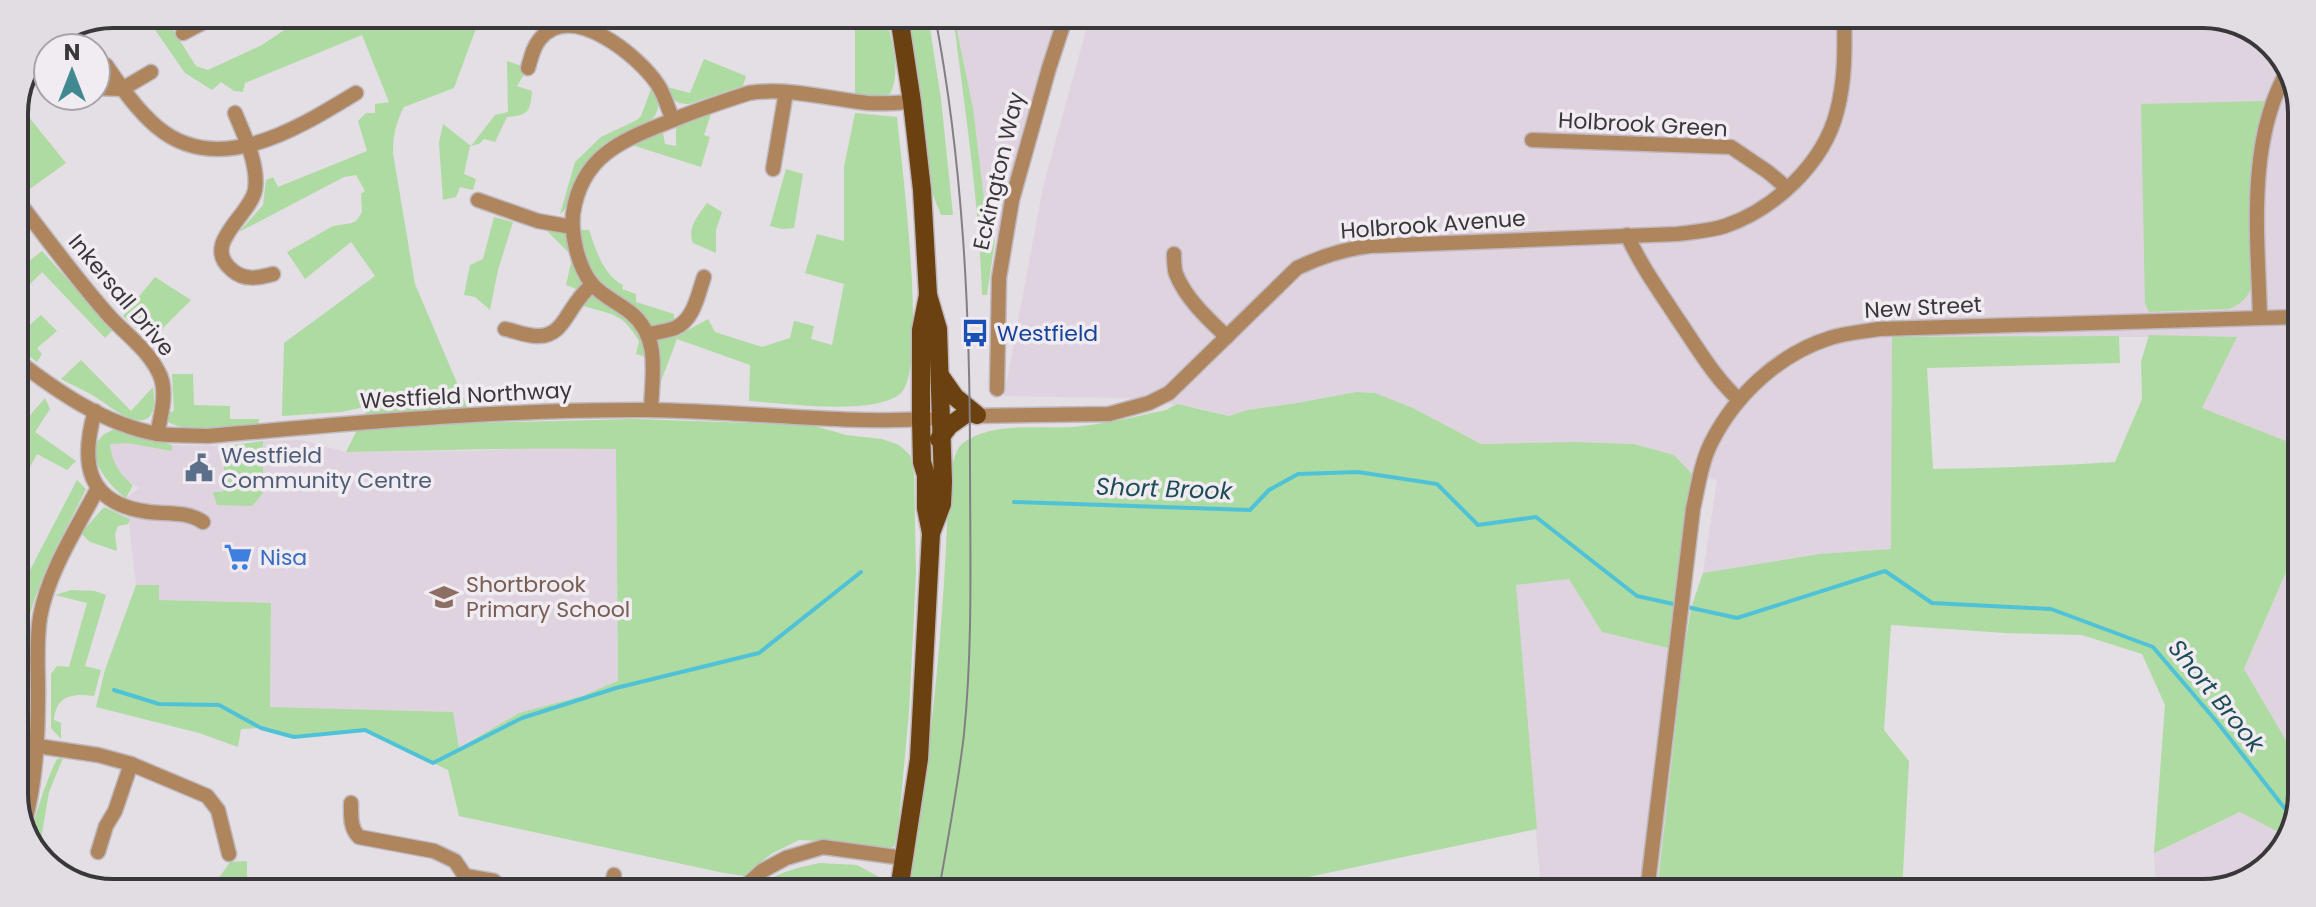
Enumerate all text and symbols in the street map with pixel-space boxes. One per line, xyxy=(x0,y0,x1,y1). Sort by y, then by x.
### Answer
north arrow xyxy=(32,32,112,112)
text: N xyxy=(64,37,80,68)
street label: Eckington Way xyxy=(965,89,1032,253)
street label: Holbrook Green xyxy=(1557,105,1729,144)
street label: Holbrook Avenue xyxy=(1339,203,1527,246)
street label: Inkersall Drive xyxy=(61,228,182,363)
street label: New Street xyxy=(1864,289,1982,326)
bus stop icon: Westfield xyxy=(960,318,990,348)
place label: Westfield xyxy=(997,318,1098,349)
street label: Westfield Northway xyxy=(359,374,573,417)
place label: Westfield Community Centre xyxy=(221,440,432,496)
public building icon: Westfield Community Centre xyxy=(184,453,214,483)
water label: Short Brook xyxy=(1095,470,1234,507)
supermarket icon: Nisa xyxy=(223,542,253,572)
place label: Nisa xyxy=(260,542,307,573)
place label: Shortbrook Primary School xyxy=(466,569,630,625)
school or university icon: Shortbrook Primary School xyxy=(429,582,459,612)
water label: Short Brook xyxy=(2161,632,2273,760)

